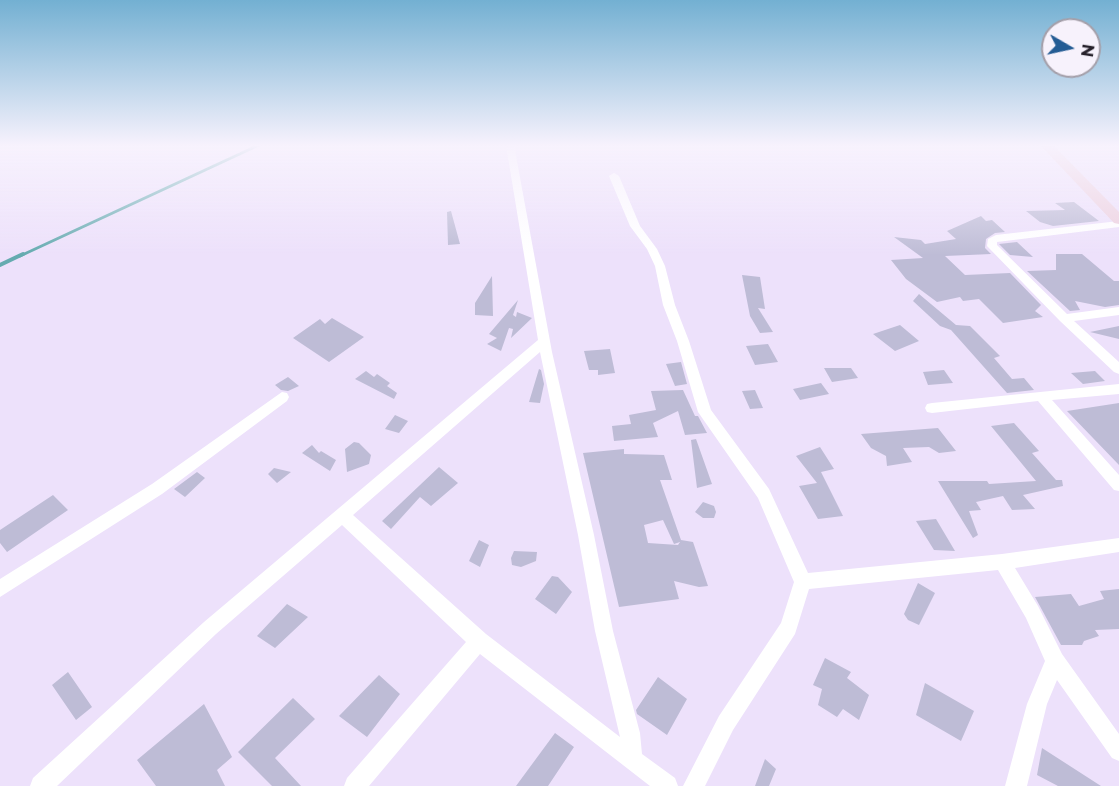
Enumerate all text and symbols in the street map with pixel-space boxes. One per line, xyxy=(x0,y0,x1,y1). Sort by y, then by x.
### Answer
north arrow xyxy=(1041,18,1101,78)
text: N xyxy=(1077,43,1098,58)

